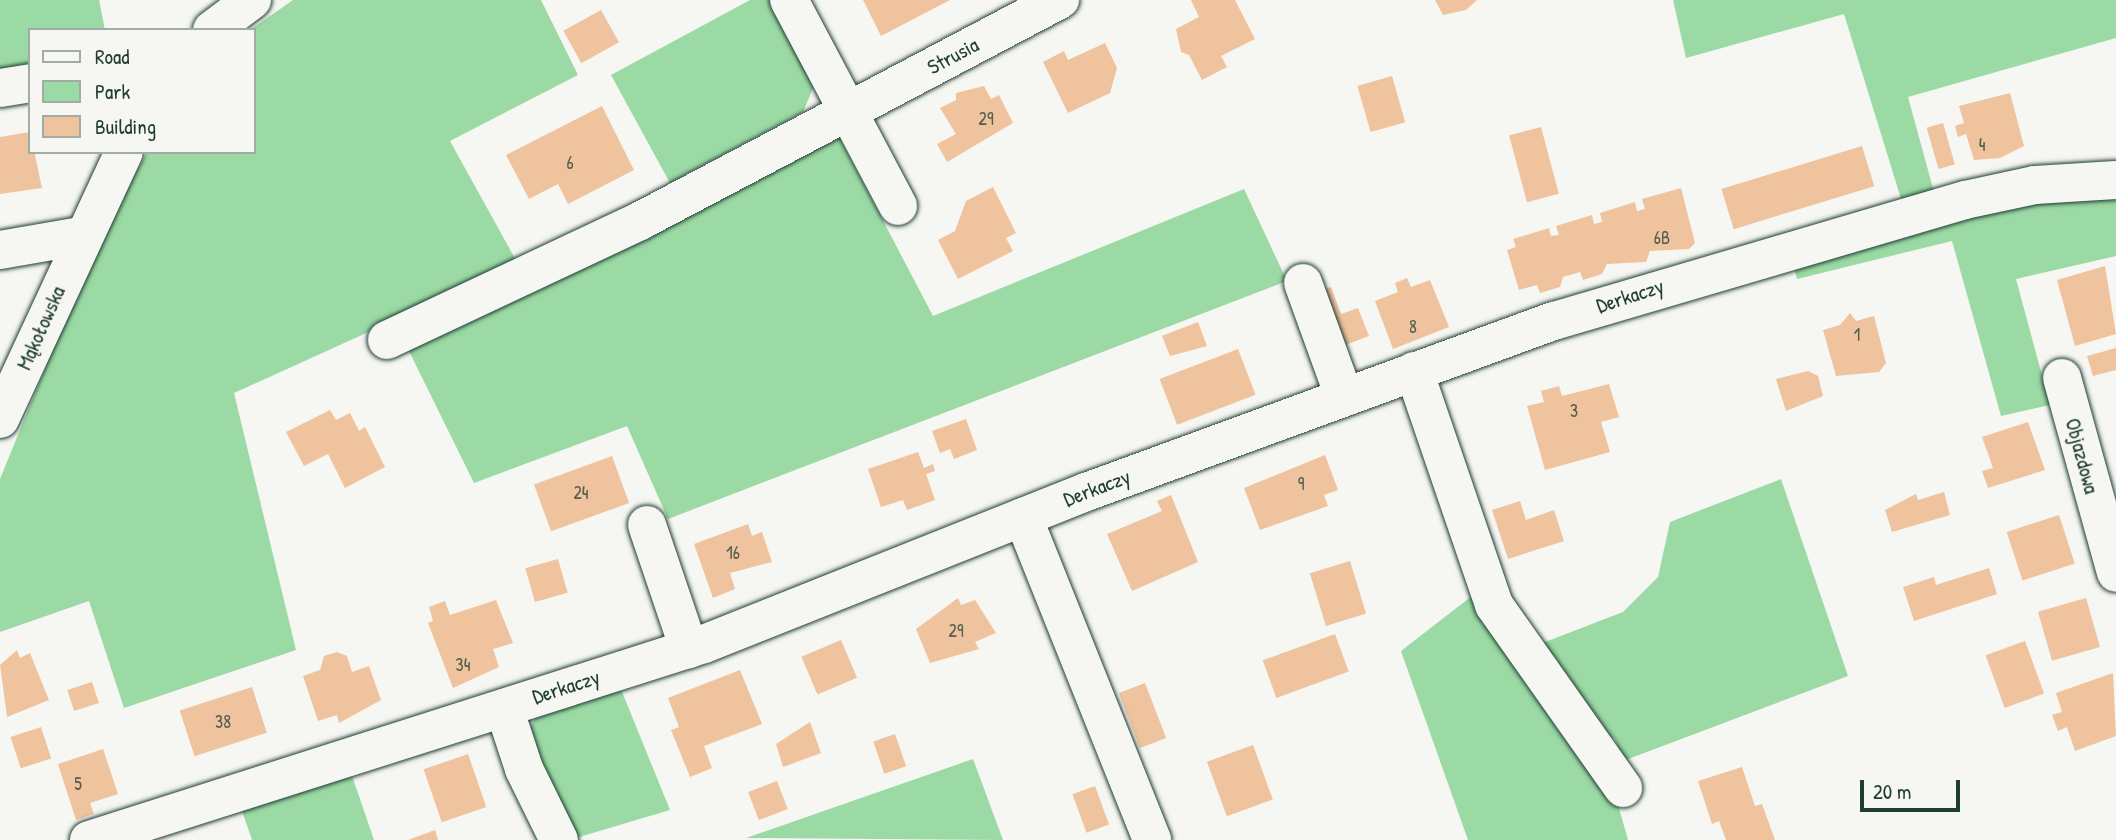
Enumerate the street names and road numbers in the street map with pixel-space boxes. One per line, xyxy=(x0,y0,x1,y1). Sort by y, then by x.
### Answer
street label: Strusia xyxy=(923,32,983,80)
street label: Derkaczy xyxy=(1593,273,1667,319)
street label: Mąkołowska xyxy=(11,282,71,374)
street label: Objazdowa xyxy=(2060,416,2104,496)
street label: Derkaczy xyxy=(1060,464,1134,512)
street label: Derkaczy xyxy=(529,664,603,710)

